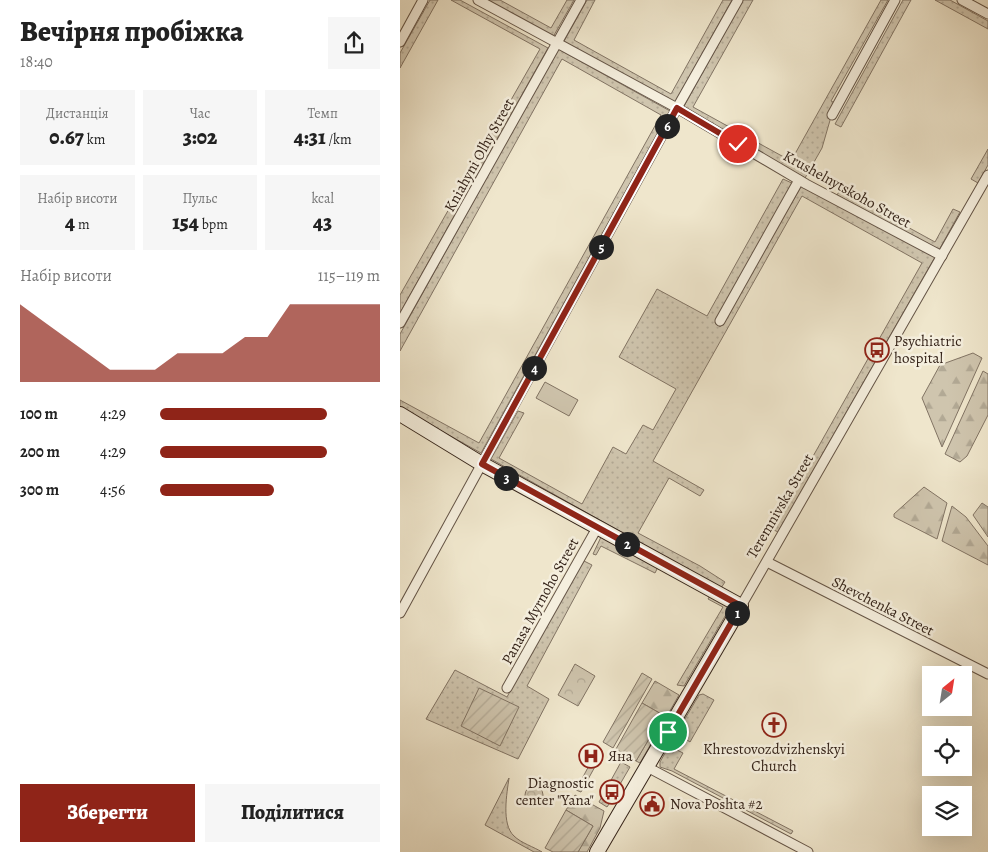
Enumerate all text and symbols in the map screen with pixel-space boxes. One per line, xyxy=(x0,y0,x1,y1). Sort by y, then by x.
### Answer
text: Вечірня пробіжка xyxy=(20,13,244,51)
button: share xyxy=(328,17,380,69)
text: 18:40 xyxy=(20,51,53,73)
street label: Kniahyni Olhy Street xyxy=(439,95,519,215)
text: Дистанція xyxy=(46,104,109,123)
text: Час xyxy=(190,104,210,123)
text: Темп xyxy=(307,104,338,123)
pin: 6 xyxy=(654,114,680,138)
text: 6 xyxy=(664,117,671,136)
text: 0.67 xyxy=(49,123,84,151)
text: 3:02 xyxy=(183,123,217,151)
text: 4:31 xyxy=(294,123,326,151)
pin xyxy=(717,123,759,165)
text: km xyxy=(84,130,105,149)
text: /km xyxy=(326,130,352,149)
icon: check xyxy=(724,130,752,158)
street label: Krushelnytskoho Street xyxy=(779,146,915,232)
text: Набір висоти xyxy=(37,189,118,208)
text: Пульс xyxy=(182,189,217,208)
text: kcal xyxy=(311,189,334,208)
text: 4 xyxy=(65,208,75,236)
text: 154 xyxy=(172,208,199,236)
text: 43 xyxy=(313,208,332,236)
text: m xyxy=(75,215,90,234)
text: bpm xyxy=(199,215,228,234)
pin: 5 xyxy=(588,234,614,260)
text: 5 xyxy=(599,238,604,257)
text: Набір висоти xyxy=(20,265,112,287)
text: 115–119 m xyxy=(318,265,380,287)
place label: Psychiatric hospital xyxy=(894,331,962,368)
bus stop icon: Psychiatric hospital xyxy=(864,337,890,363)
pin: 4 xyxy=(522,356,546,380)
text: 4 xyxy=(531,359,538,378)
text: 100 m xyxy=(20,403,58,425)
text: 4:29 xyxy=(100,403,126,425)
text: 200 m xyxy=(20,441,60,463)
text: 4:29 xyxy=(100,441,126,463)
street label: Teremnivska Street xyxy=(742,450,818,562)
pin: 3 xyxy=(494,466,518,490)
text: 3 xyxy=(503,469,510,488)
text: 300 m xyxy=(20,479,59,501)
text: 4:56 xyxy=(100,479,125,501)
pin: 2 xyxy=(614,532,640,556)
street label: Panasa Myrnoho Street xyxy=(497,534,583,668)
text: 2 xyxy=(624,535,631,554)
street label: Shevchenka Street xyxy=(828,572,938,640)
pin: 1 xyxy=(724,600,750,626)
text: 1 xyxy=(735,604,740,623)
north arrow xyxy=(922,666,972,716)
map controls xyxy=(922,666,972,836)
pin xyxy=(647,711,689,753)
church icon: Khrestovozdvizhenskyi Church xyxy=(761,712,787,738)
icon: arrive xyxy=(654,718,682,746)
button: locate xyxy=(922,726,972,776)
place label: Khrestovozdvizhenskyi Church xyxy=(703,739,845,776)
hospital icon: Яна xyxy=(578,743,604,769)
place label: Яна xyxy=(608,746,633,766)
place label: Diagnostic center "Yana" xyxy=(516,773,594,810)
bus stop icon: Diagnostic center "Yana" xyxy=(599,779,625,805)
button: Зберегти xyxy=(20,784,195,842)
button: Поділитися xyxy=(205,784,380,842)
button: layers xyxy=(922,786,972,836)
public building icon: Nova Poshta #2 xyxy=(639,791,665,817)
place label: Nova Poshta #2 xyxy=(670,794,763,814)

